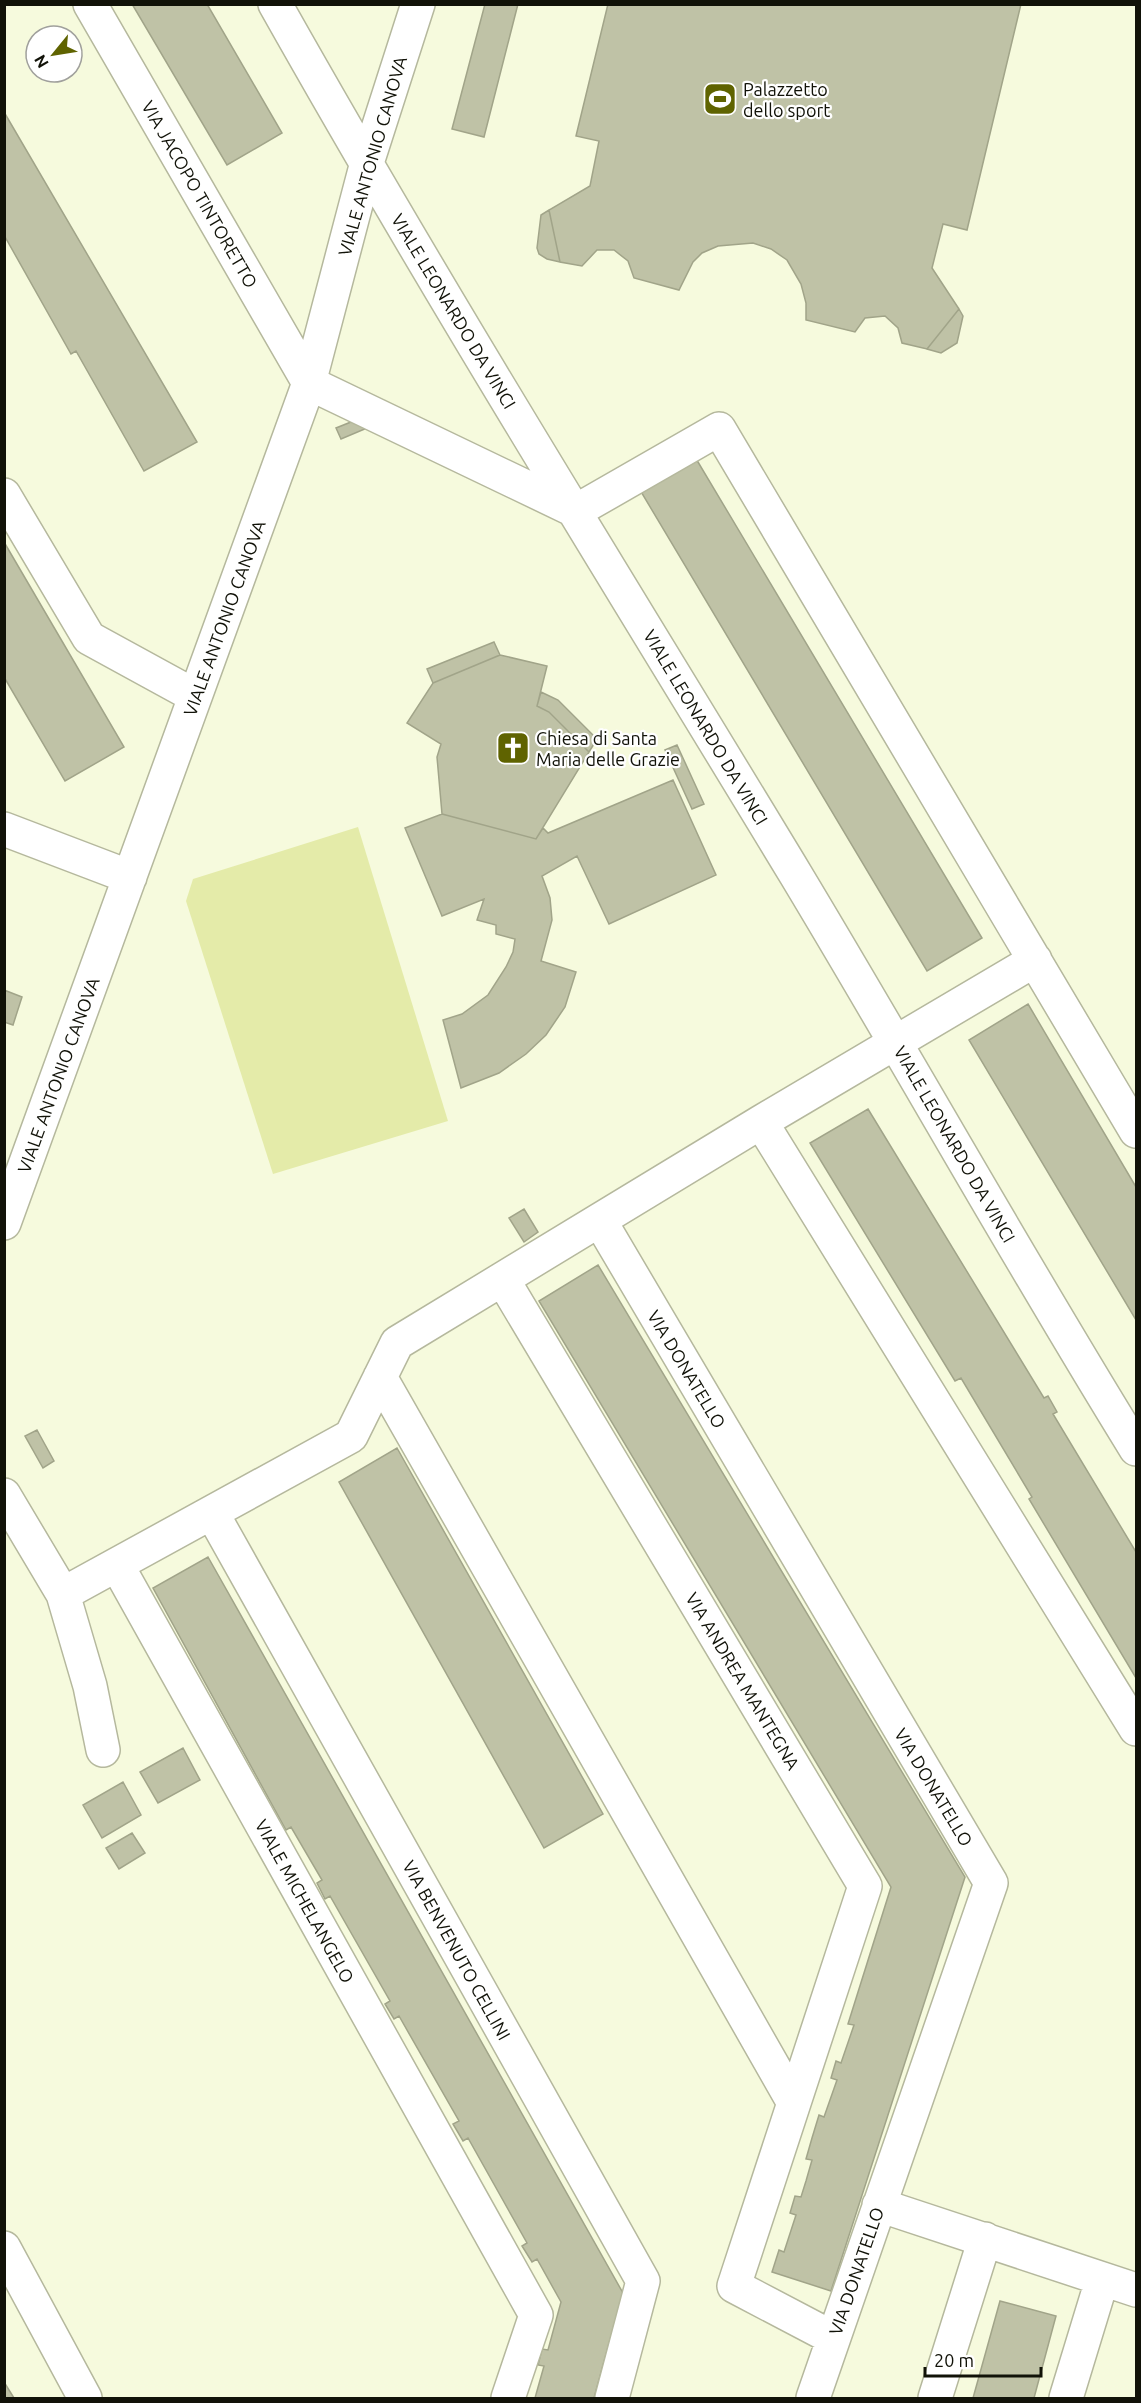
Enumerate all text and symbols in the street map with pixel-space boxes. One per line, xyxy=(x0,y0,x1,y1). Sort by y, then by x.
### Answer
north arrow xyxy=(24,24,84,84)
text: N xyxy=(30,52,52,71)
street label: VIALE ANTONIO CANOVA xyxy=(334,54,410,258)
place label: Palazzetto dello sport xyxy=(743,79,830,120)
sports icon: Palazzetto dello sport xyxy=(702,81,738,117)
street label: VIA JACOPO TINTORETTO xyxy=(138,97,262,291)
street label: VIALE LEONARDO DA VINCI xyxy=(388,210,520,412)
street label: VIALE ANTONIO CANOVA xyxy=(179,517,269,719)
street label: VIALE LEONARDO DA VINCI xyxy=(640,626,772,828)
place label: Chiesa di Santa Maria delle Grazie xyxy=(536,728,680,769)
church icon: Chiesa di Santa Maria delle Grazie xyxy=(495,730,531,766)
street label: VIALE ANTONIO CANOVA xyxy=(13,974,103,1176)
street label: VIALE LEONARDO DA VINCI xyxy=(890,1042,1020,1246)
street label: VIA DONATELLO xyxy=(644,1306,730,1432)
street label: VIA ANDREA MANTEGNA xyxy=(682,1589,804,1773)
street label: VIA DONATELLO xyxy=(891,1724,977,1850)
street label: VIALE MICHELANGELO xyxy=(252,1816,358,1986)
street label: VIA BENVENUTO CELLINI xyxy=(399,1857,515,2043)
street label: VIA DONATELLO xyxy=(825,2204,887,2338)
scale bar xyxy=(925,2340,1040,2378)
text: 20 m xyxy=(934,2350,974,2370)

